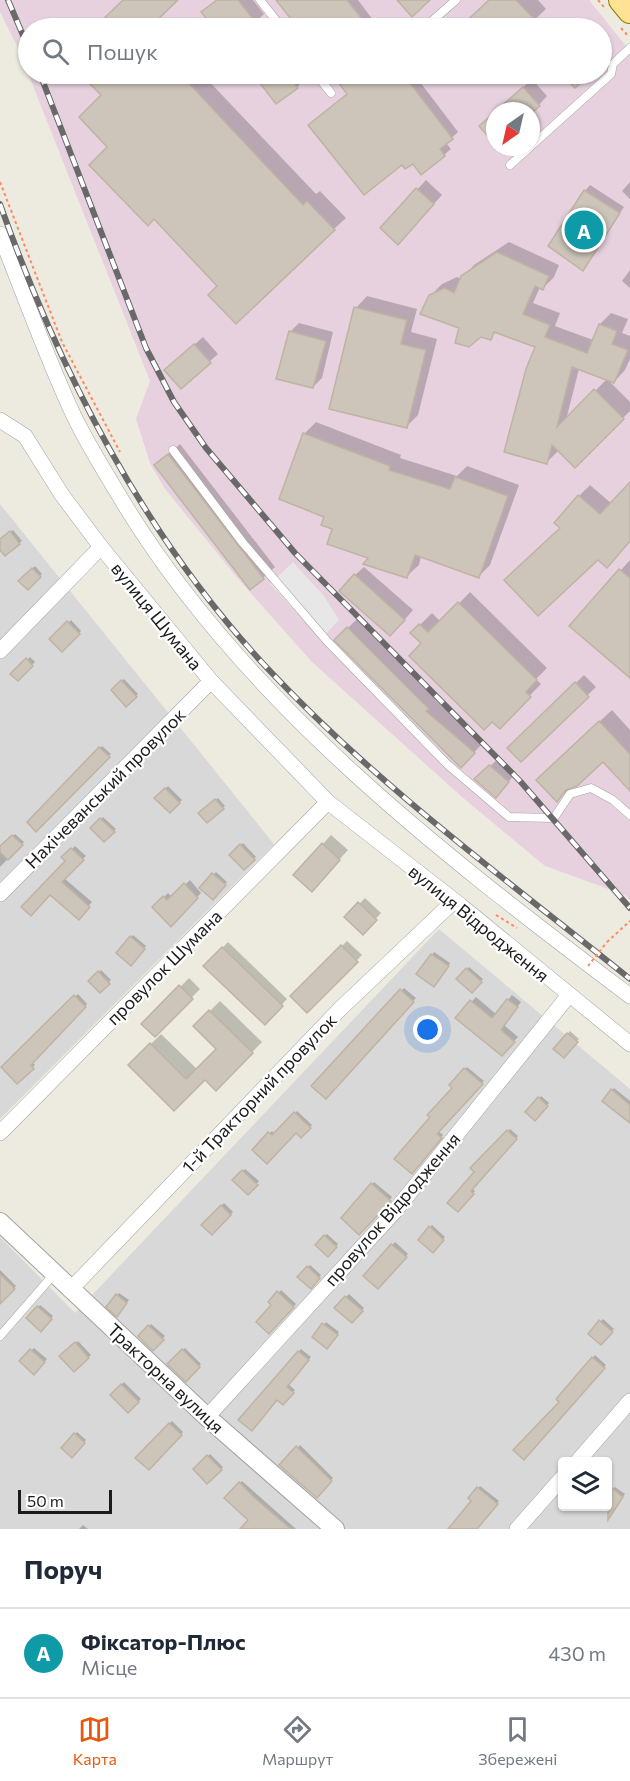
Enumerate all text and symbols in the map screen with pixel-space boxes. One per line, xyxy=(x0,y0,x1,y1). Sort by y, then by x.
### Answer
search box xyxy=(18,18,612,84)
icon: search xyxy=(39,35,72,68)
text: Пошук xyxy=(87,38,158,65)
north arrow xyxy=(486,102,540,156)
pin: A xyxy=(564,208,604,252)
street label: вулиця Шумана xyxy=(107,558,207,674)
street label: Нахічеванський провулок xyxy=(20,703,190,873)
street label: вулиця Відродження xyxy=(404,860,554,986)
street label: провулок Шумана xyxy=(102,905,226,1029)
street label: 1-й Тракторний провулок xyxy=(177,1008,341,1177)
your location xyxy=(413,1015,442,1044)
street label: провулок Відродження xyxy=(319,1128,465,1290)
street label: Тракторна вулиця xyxy=(103,1318,229,1438)
map controls xyxy=(558,1457,612,1511)
button: layers xyxy=(558,1457,612,1511)
scale bar xyxy=(18,1487,112,1514)
text: 50 m xyxy=(27,1491,64,1510)
text: Поруч xyxy=(24,1553,102,1584)
text: Фіксатор-Плюс xyxy=(81,1628,246,1655)
text: A xyxy=(36,1641,51,1665)
text: 430 m xyxy=(548,1641,606,1665)
text: Місце xyxy=(81,1655,137,1679)
tab: Карта xyxy=(73,1713,117,1768)
tab: Маршрут xyxy=(262,1713,333,1768)
tab: Збережені xyxy=(478,1713,557,1768)

